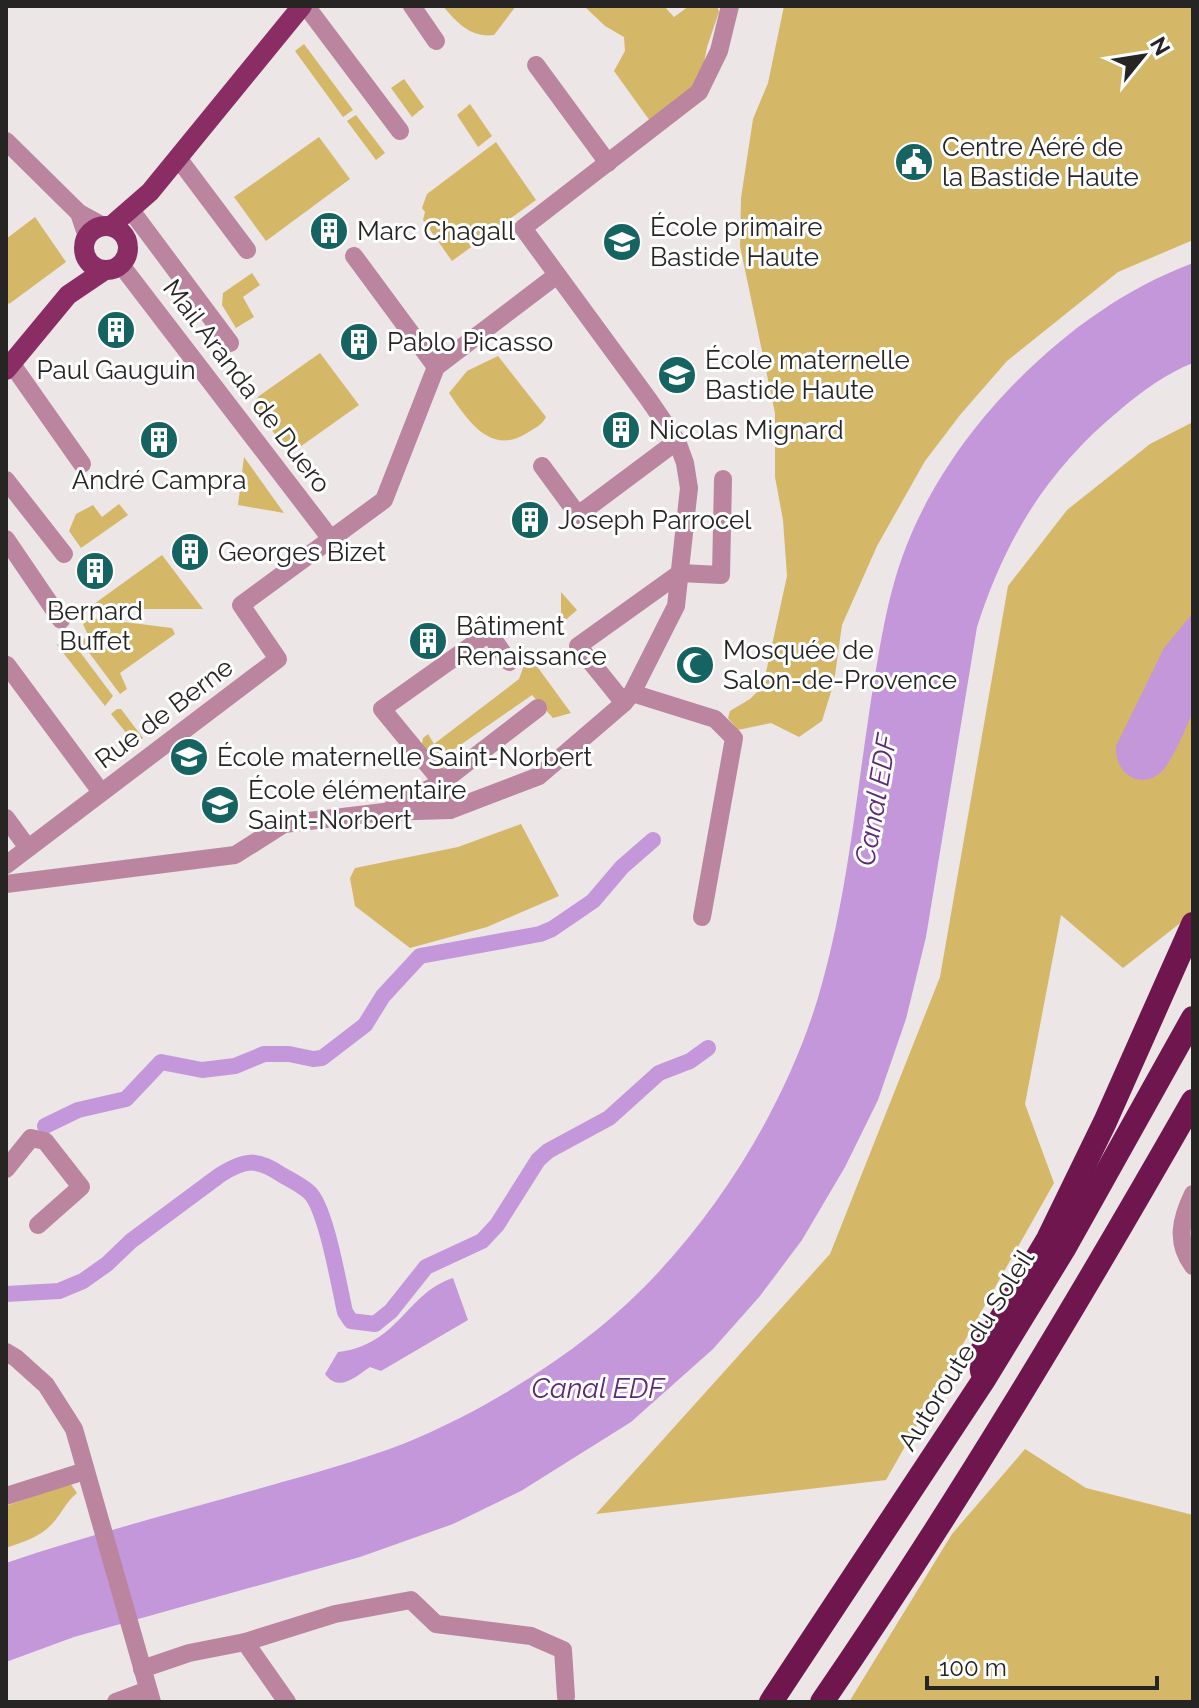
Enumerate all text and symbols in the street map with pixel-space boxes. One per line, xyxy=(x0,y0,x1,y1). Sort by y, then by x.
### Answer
north arrow xyxy=(1103,16,1183,96)
text: N xyxy=(1145,32,1176,60)
place label: Centre Aéré de la Bastide Haute xyxy=(942,132,1139,192)
public building icon: Centre Aéré de la Bastide Haute xyxy=(893,141,935,183)
building icon: Marc Chagall xyxy=(308,210,350,252)
place label: École primaire Bastide Haute xyxy=(650,212,823,272)
place label: Marc Chagall xyxy=(357,216,516,246)
school or university icon: École primaire Bastide Haute xyxy=(601,221,643,263)
street label: Mail Aranda de Duero xyxy=(157,274,337,498)
building icon: Paul Gauguin xyxy=(95,309,137,351)
building icon: Pablo Picasso xyxy=(338,321,380,363)
place label: Pablo Picasso xyxy=(387,327,553,357)
place label: École maternelle Bastide Haute xyxy=(705,345,910,405)
school or university icon: École maternelle Bastide Haute xyxy=(656,354,698,396)
place label: Paul Gauguin xyxy=(36,355,196,385)
building icon: Nicolas Mignard xyxy=(600,409,642,451)
place label: Nicolas Mignard xyxy=(649,415,844,445)
building icon: André Campra xyxy=(138,419,180,461)
place label: André Campra xyxy=(72,465,246,495)
building icon: Joseph Parrocel xyxy=(509,499,551,541)
place label: Joseph Parrocel xyxy=(558,505,752,535)
building icon: Georges Bizet xyxy=(169,531,211,573)
place label: Georges Bizet xyxy=(218,537,386,567)
building icon: Bernard Buffet xyxy=(74,550,116,592)
place label: Bernard Buffet xyxy=(47,596,143,656)
place label: Bâtiment Renaissance xyxy=(456,611,607,671)
building icon: Bâtiment Renaissance xyxy=(407,620,449,662)
place label: Mosquée de Salon-de-Provence xyxy=(723,635,957,695)
mosque icon: Mosquée de Salon-de-Provence xyxy=(674,644,716,686)
street label: Rue de Berne xyxy=(89,652,239,774)
water label: Canal EDF xyxy=(848,730,904,868)
school or university icon: École maternelle Saint-Norbert xyxy=(168,736,210,778)
place label: École maternelle Saint-Norbert xyxy=(217,742,592,772)
place label: École élémentaire Saint-Norbert xyxy=(248,775,466,835)
school or university icon: École élémentaire Saint-Norbert xyxy=(199,784,241,826)
street label: Autoroute du Soleil xyxy=(892,1243,1040,1456)
water label: Canal EDF xyxy=(532,1372,666,1405)
scale bar xyxy=(927,1640,1157,1690)
text: 100 m xyxy=(939,1653,1007,1682)

